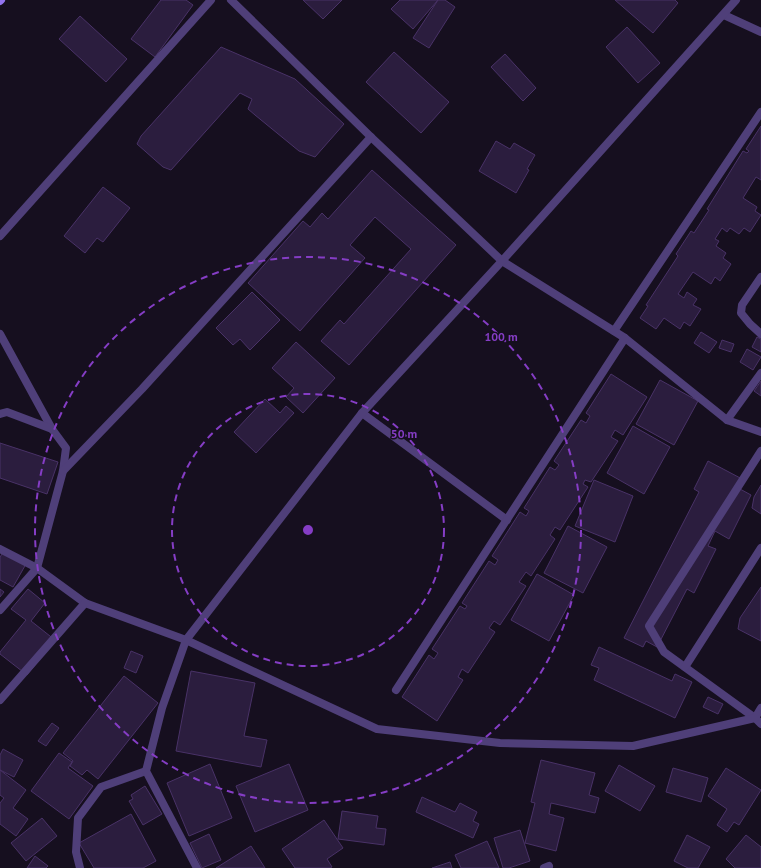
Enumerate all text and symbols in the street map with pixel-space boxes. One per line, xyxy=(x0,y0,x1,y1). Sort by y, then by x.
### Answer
text: 100 m xyxy=(484,329,518,344)
text: 50 m xyxy=(391,426,417,441)
centre of rings xyxy=(301,523,315,537)

